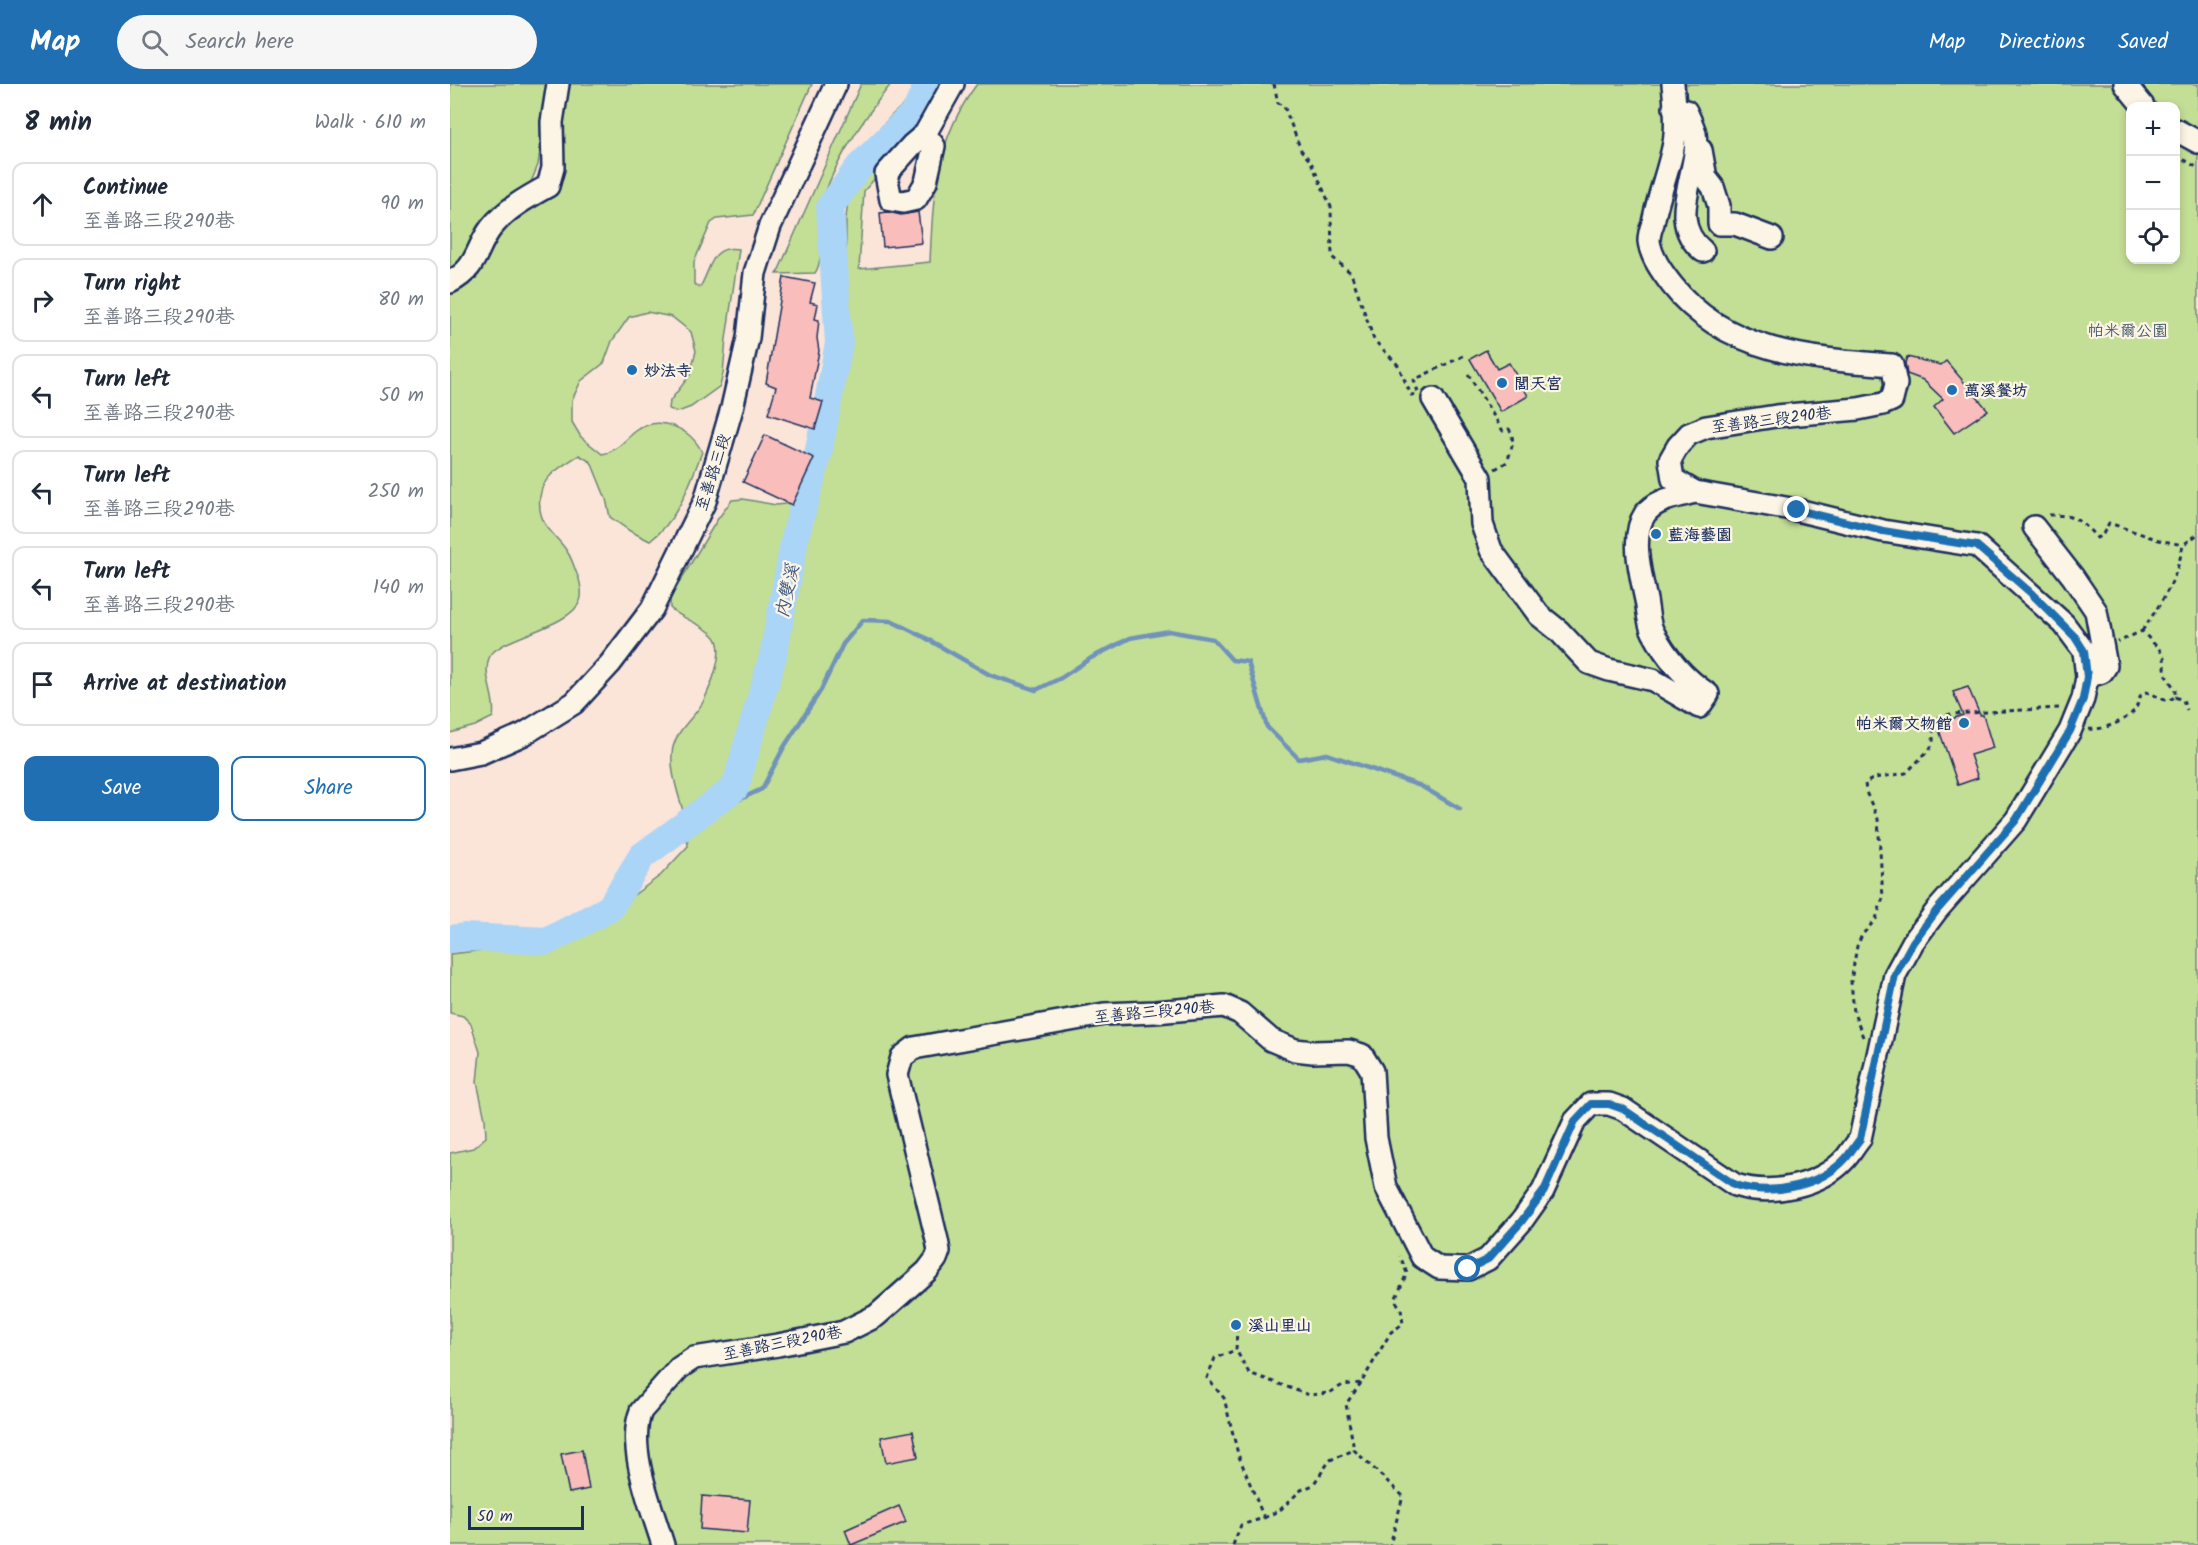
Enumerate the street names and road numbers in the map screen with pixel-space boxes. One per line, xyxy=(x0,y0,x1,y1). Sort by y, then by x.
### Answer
street label: 至善路三段290巷 xyxy=(1710,401,1833,440)
street label: 至善路三段 xyxy=(689,431,738,514)
street label: 至善路三段290巷 xyxy=(1093,995,1216,1030)
street label: 至善路三段290巷 xyxy=(720,1320,844,1367)

